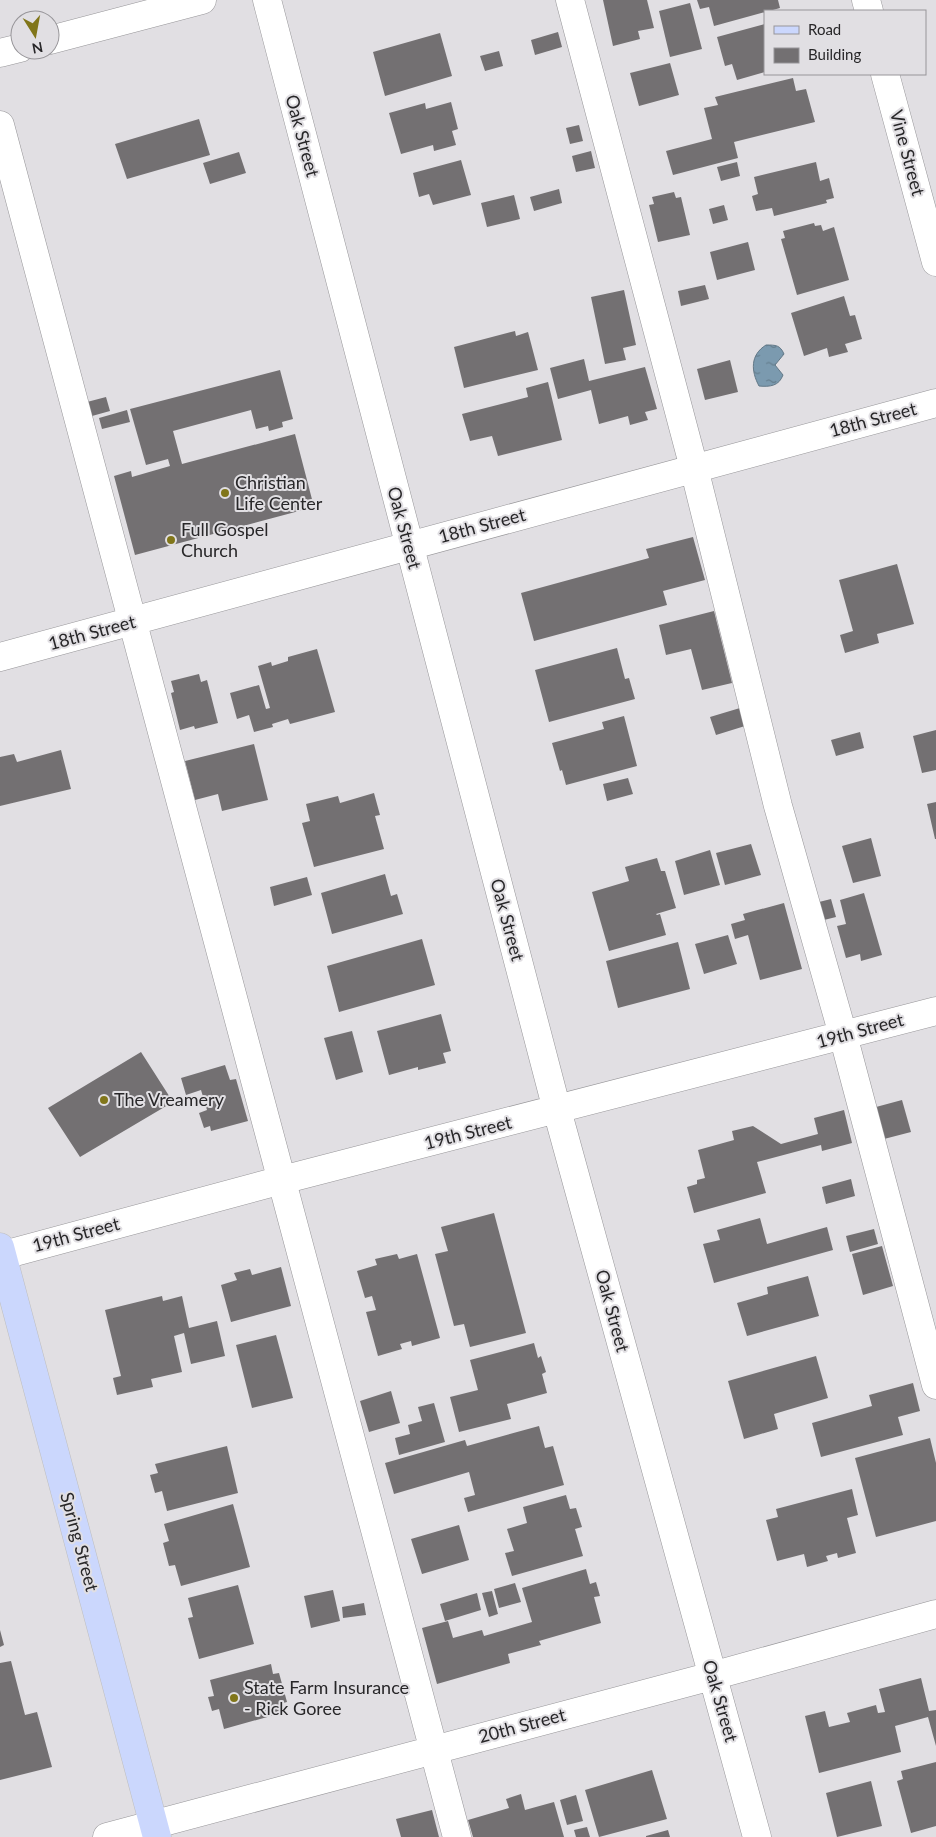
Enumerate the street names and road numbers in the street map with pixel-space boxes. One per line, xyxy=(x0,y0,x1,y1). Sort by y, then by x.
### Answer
street label: Oak Street xyxy=(281,92,325,180)
street label: Vine Street xyxy=(886,107,930,199)
street label: 18th Street xyxy=(827,397,919,441)
street label: Oak Street xyxy=(383,484,427,572)
street label: 18th Street xyxy=(436,503,528,547)
street label: 18th Street xyxy=(46,610,138,654)
street label: Oak Street xyxy=(486,876,530,964)
street label: 19th Street xyxy=(814,1008,906,1052)
street label: 19th Street xyxy=(422,1110,514,1154)
street label: 19th Street xyxy=(30,1212,122,1256)
street label: Oak Street xyxy=(591,1267,635,1355)
street label: Spring Street xyxy=(56,1490,104,1594)
street label: Oak Street xyxy=(699,1657,743,1745)
street label: 20th Street xyxy=(476,1703,568,1747)

